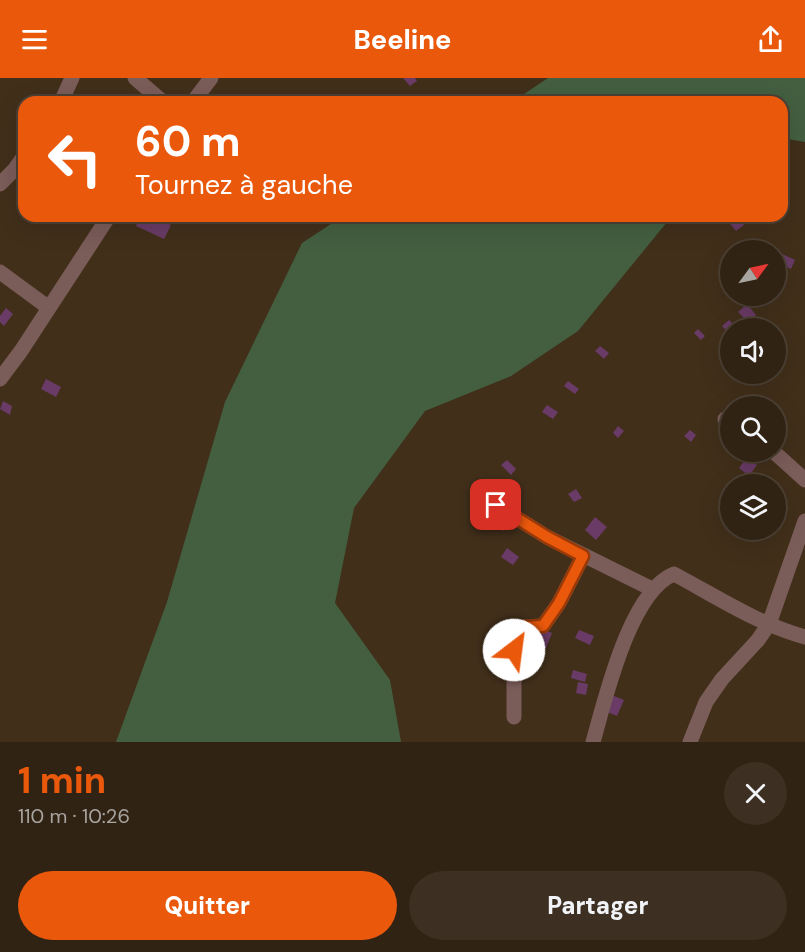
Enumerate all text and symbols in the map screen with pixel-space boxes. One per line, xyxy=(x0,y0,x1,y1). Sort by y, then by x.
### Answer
text: Beeline xyxy=(354,22,451,57)
icon: menu xyxy=(18,23,51,56)
icon: share xyxy=(754,23,787,56)
text: 60 m xyxy=(135,114,241,169)
icon: left xyxy=(36,120,114,198)
text: Tournez à gauche xyxy=(135,167,353,202)
north arrow xyxy=(720,240,786,306)
map controls xyxy=(720,240,786,540)
button: sound xyxy=(720,318,786,384)
button: search xyxy=(720,396,786,462)
button: layers xyxy=(720,474,786,540)
pin xyxy=(470,479,521,530)
icon: arrive xyxy=(479,488,512,521)
position arrow xyxy=(482,618,546,682)
text: 1 min xyxy=(18,757,106,804)
button: close xyxy=(724,762,787,825)
text: 110 m · 10:26 xyxy=(18,803,130,829)
button: Quitter xyxy=(18,871,397,940)
button: Partager xyxy=(409,871,787,940)

